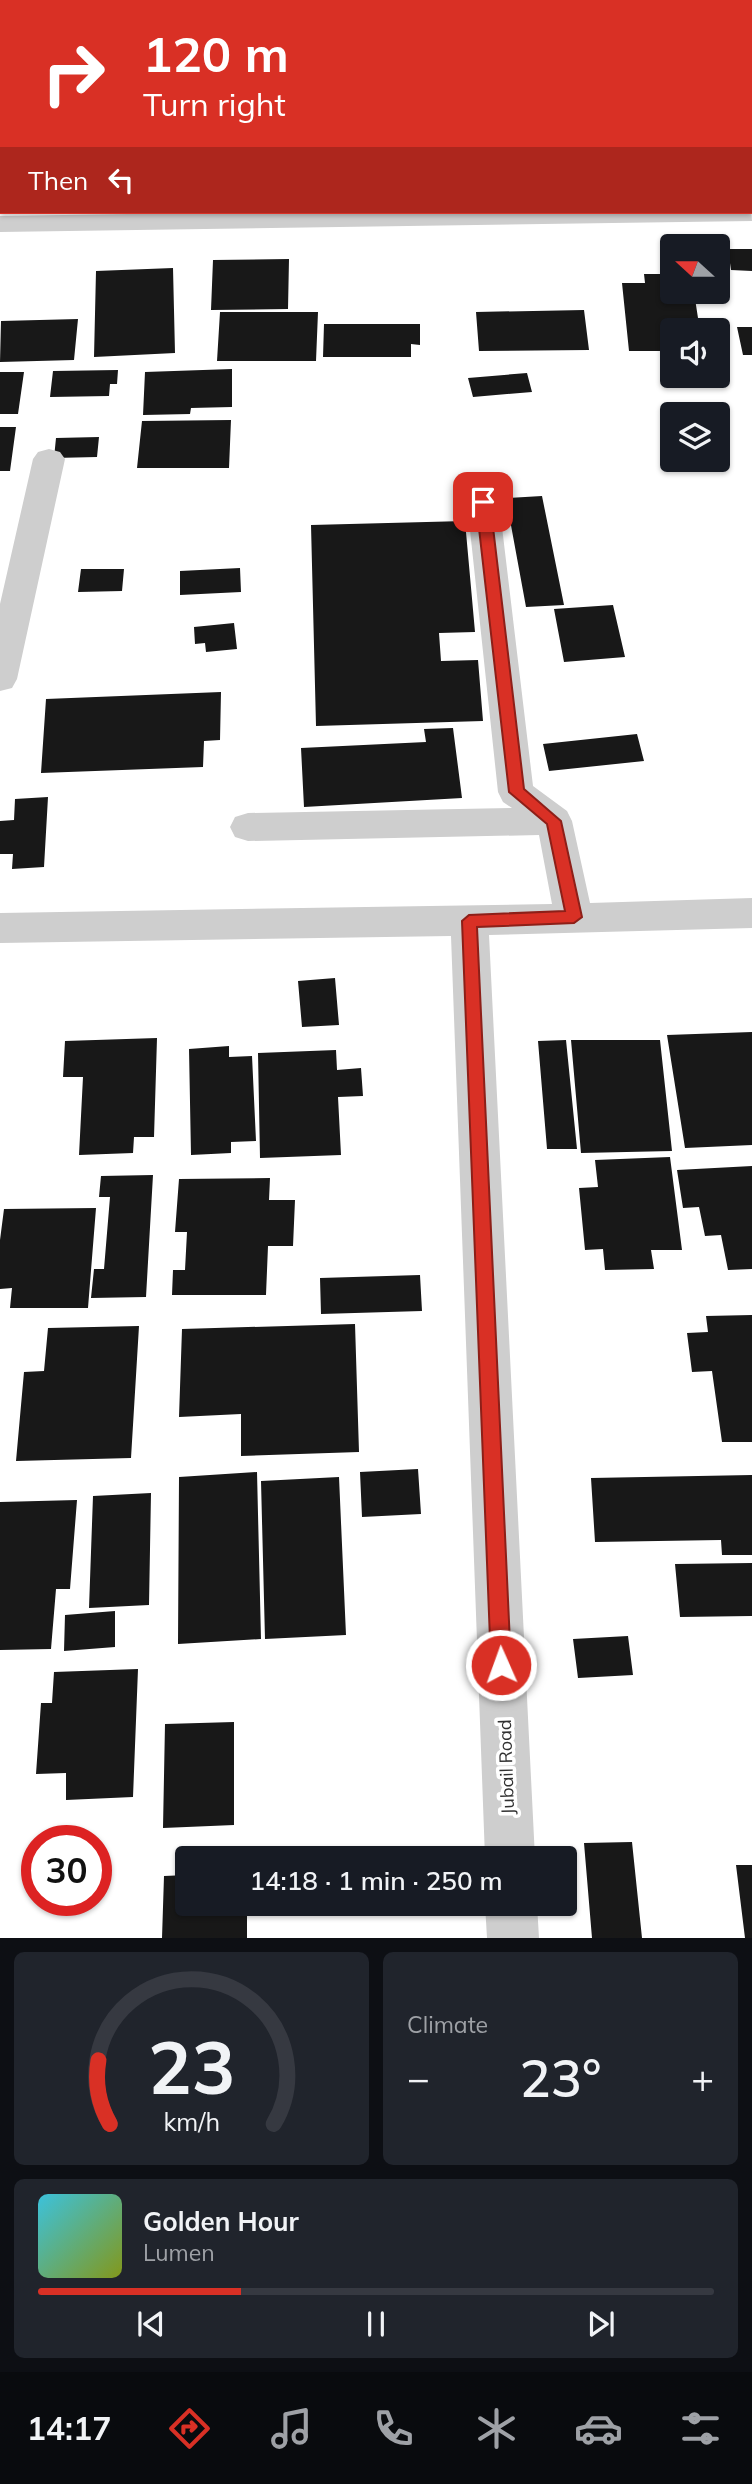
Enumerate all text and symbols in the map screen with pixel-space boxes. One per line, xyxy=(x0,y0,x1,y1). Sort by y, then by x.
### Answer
text: 120 m xyxy=(143,23,289,84)
icon: right xyxy=(28,28,119,119)
text: Turn right xyxy=(143,84,286,124)
icon: left xyxy=(102,161,140,199)
text: Then xyxy=(28,164,88,197)
north arrow xyxy=(660,234,730,304)
map controls xyxy=(660,234,730,472)
button: sound xyxy=(660,318,730,388)
button: layers xyxy=(660,402,730,472)
pin xyxy=(453,472,513,532)
icon: arrive xyxy=(464,483,502,521)
position arrow xyxy=(464,1628,538,1702)
street label: Jubail Road xyxy=(493,1719,519,1815)
speed limit sign: 30 xyxy=(21,1825,112,1916)
text: 14:18 · 1 min · 250 m xyxy=(249,1864,503,1897)
text: Climate xyxy=(407,2010,488,2039)
text: 23 xyxy=(148,2022,235,2113)
text: 23° xyxy=(520,2045,601,2110)
text: − xyxy=(407,2054,430,2102)
text: + xyxy=(691,2054,714,2102)
text: km/h xyxy=(163,2106,220,2137)
text: Golden Hour xyxy=(143,2205,299,2238)
text: Lumen xyxy=(143,2238,215,2267)
icon: previous xyxy=(132,2305,170,2343)
icon: pause xyxy=(357,2305,395,2343)
icon: next xyxy=(582,2305,620,2343)
icon: directions xyxy=(165,2404,214,2453)
icon: music xyxy=(267,2404,316,2453)
icon: phone xyxy=(369,2404,418,2453)
icon: climate xyxy=(472,2404,521,2453)
icon: car xyxy=(574,2404,623,2453)
icon: filters xyxy=(676,2404,725,2453)
text: 14:17 xyxy=(27,2408,111,2448)

